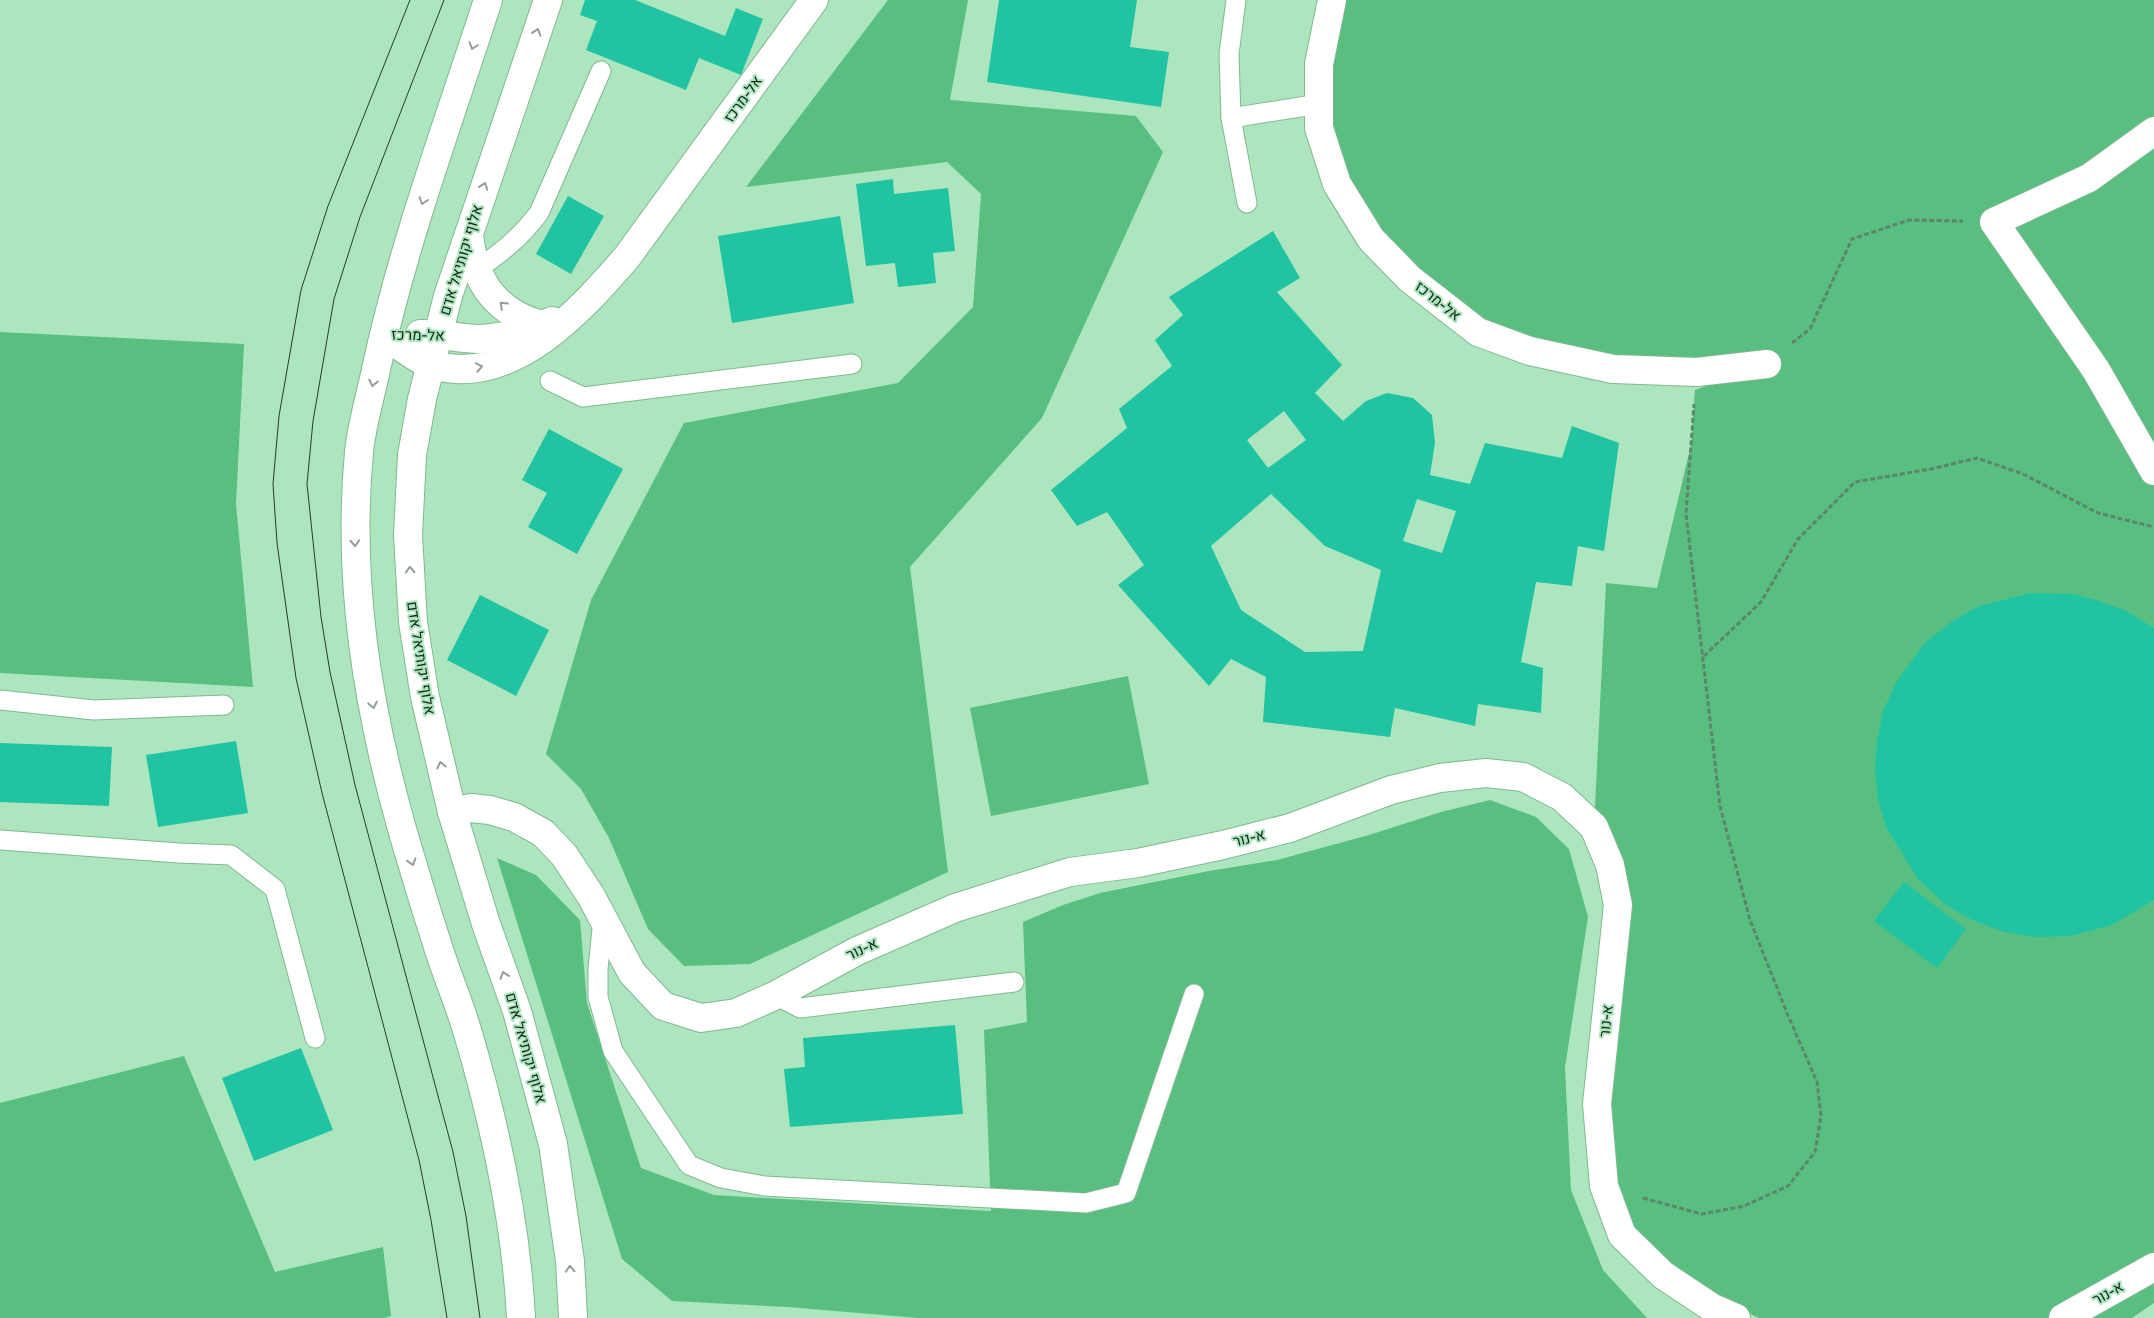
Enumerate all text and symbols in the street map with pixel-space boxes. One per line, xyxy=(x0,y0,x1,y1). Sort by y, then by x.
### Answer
one-way arrow xyxy=(531,29,541,37)
one-way arrow xyxy=(468,42,478,50)
street label: אל-מרכז xyxy=(719,72,765,125)
one-way arrow xyxy=(478,182,488,191)
one-way arrow xyxy=(419,196,429,205)
street label: אלוף יקותיאל אדם xyxy=(435,202,485,317)
street label: אל-מרכז xyxy=(1412,277,1465,324)
one-way arrow xyxy=(500,302,509,311)
street label: אל-מרכז xyxy=(391,325,445,343)
one-way arrow xyxy=(475,362,484,372)
one-way arrow xyxy=(369,378,379,387)
one-way arrow xyxy=(350,540,361,548)
one-way arrow xyxy=(405,566,416,574)
street label: אלוף יקותיאל אדם xyxy=(404,600,440,716)
one-way arrow xyxy=(367,700,377,709)
one-way arrow xyxy=(436,760,447,769)
street label: א-נור xyxy=(1231,824,1267,850)
one-way arrow xyxy=(407,858,417,866)
street label: א-נור xyxy=(843,933,880,963)
one-way arrow xyxy=(500,971,510,980)
street label: אלוף יקותיאל אדם xyxy=(503,990,551,1105)
street label: א-נור xyxy=(1594,1004,1616,1038)
one-way arrow xyxy=(565,1265,576,1273)
street label: א-נור xyxy=(2089,1276,2126,1308)

